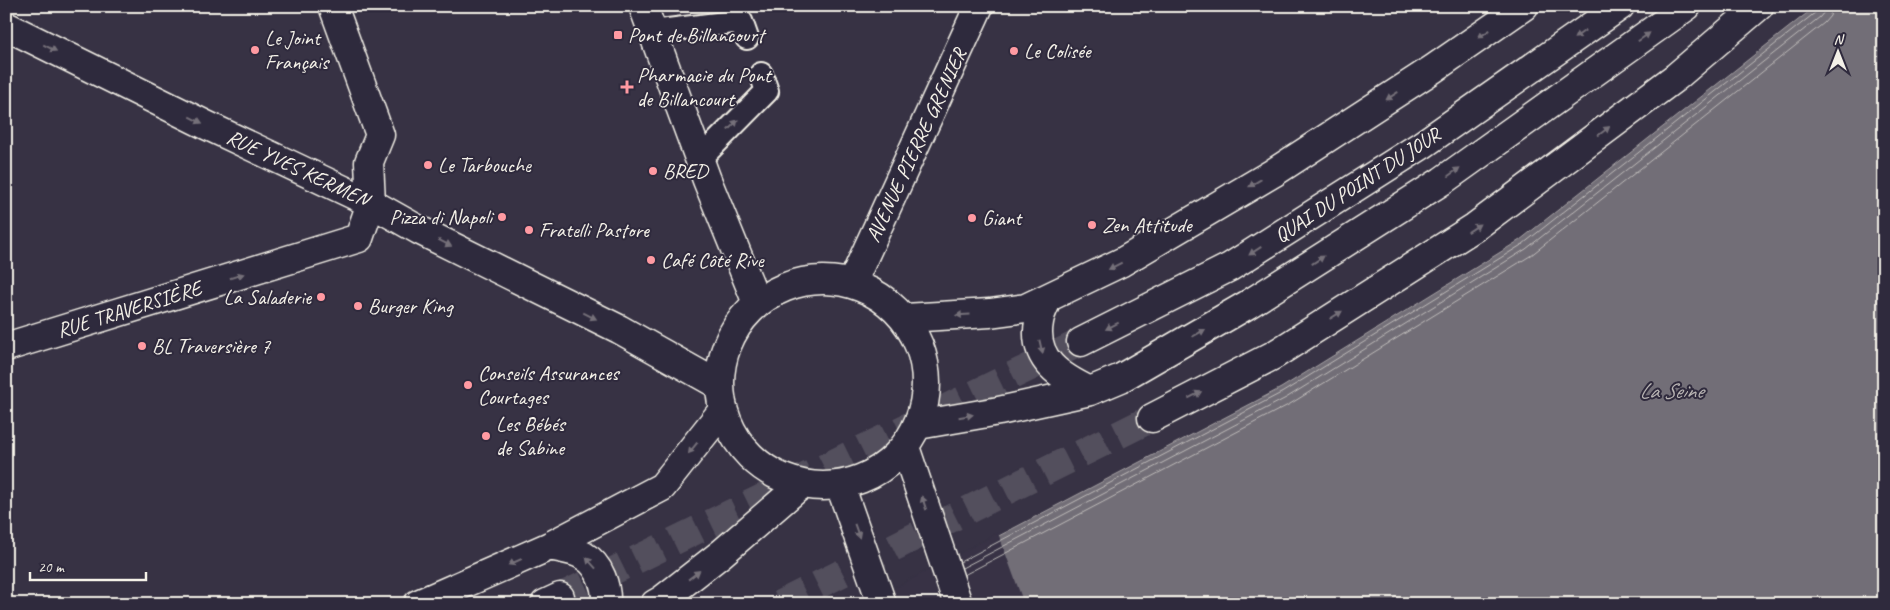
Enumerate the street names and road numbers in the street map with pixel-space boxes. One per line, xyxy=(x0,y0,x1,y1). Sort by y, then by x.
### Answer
street label: AVENUE PIERRE GRENIER xyxy=(860,43,973,246)
street label: QUAI DU POINT DU JOUR xyxy=(1269,120,1447,248)
street label: RUE YVES KERMEN xyxy=(223,124,376,214)
street label: RUE TRAVERSIÈRE xyxy=(54,274,207,343)

